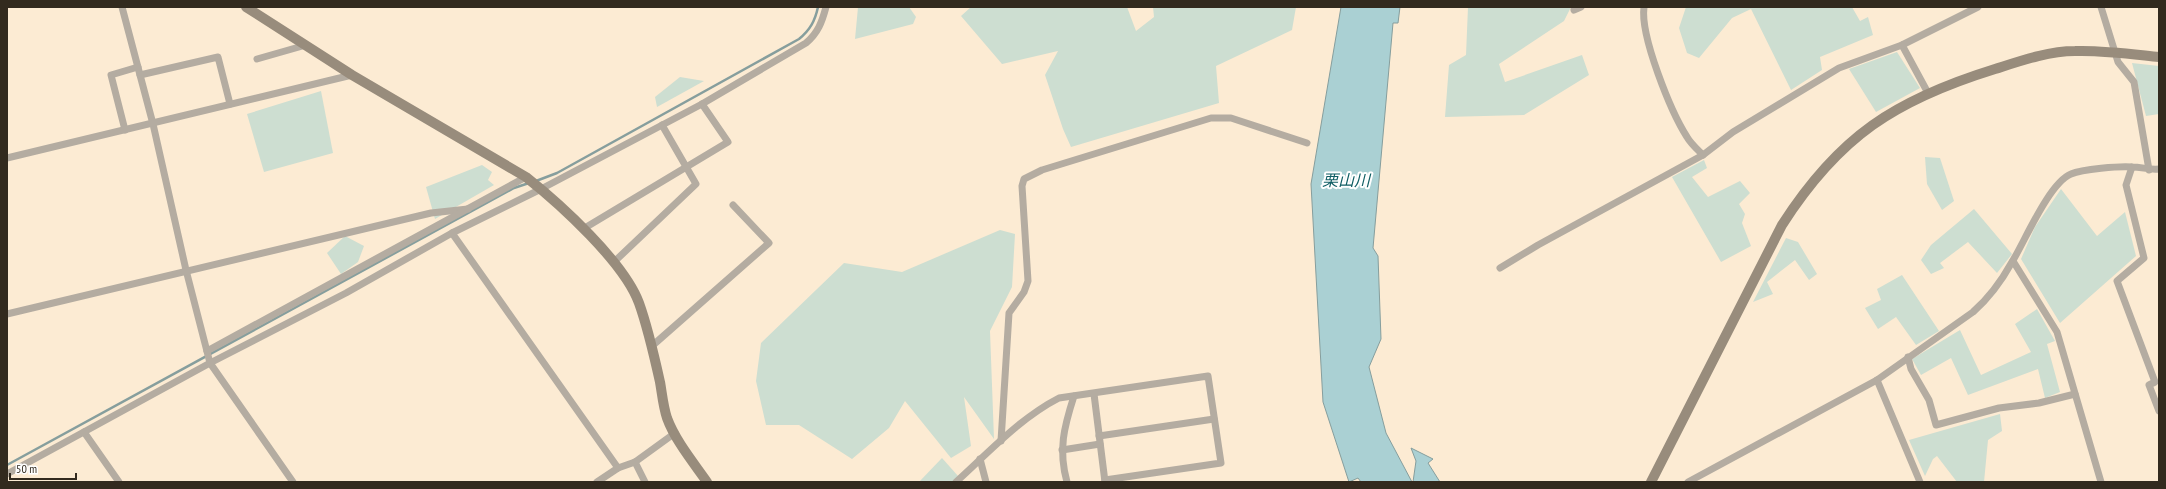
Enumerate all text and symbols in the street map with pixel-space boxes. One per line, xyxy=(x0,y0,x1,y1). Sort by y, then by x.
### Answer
water label: 栗山川 xyxy=(1322,170,1372,190)
scale bar xyxy=(10,455,76,481)
text: 50 m xyxy=(16,461,37,476)

